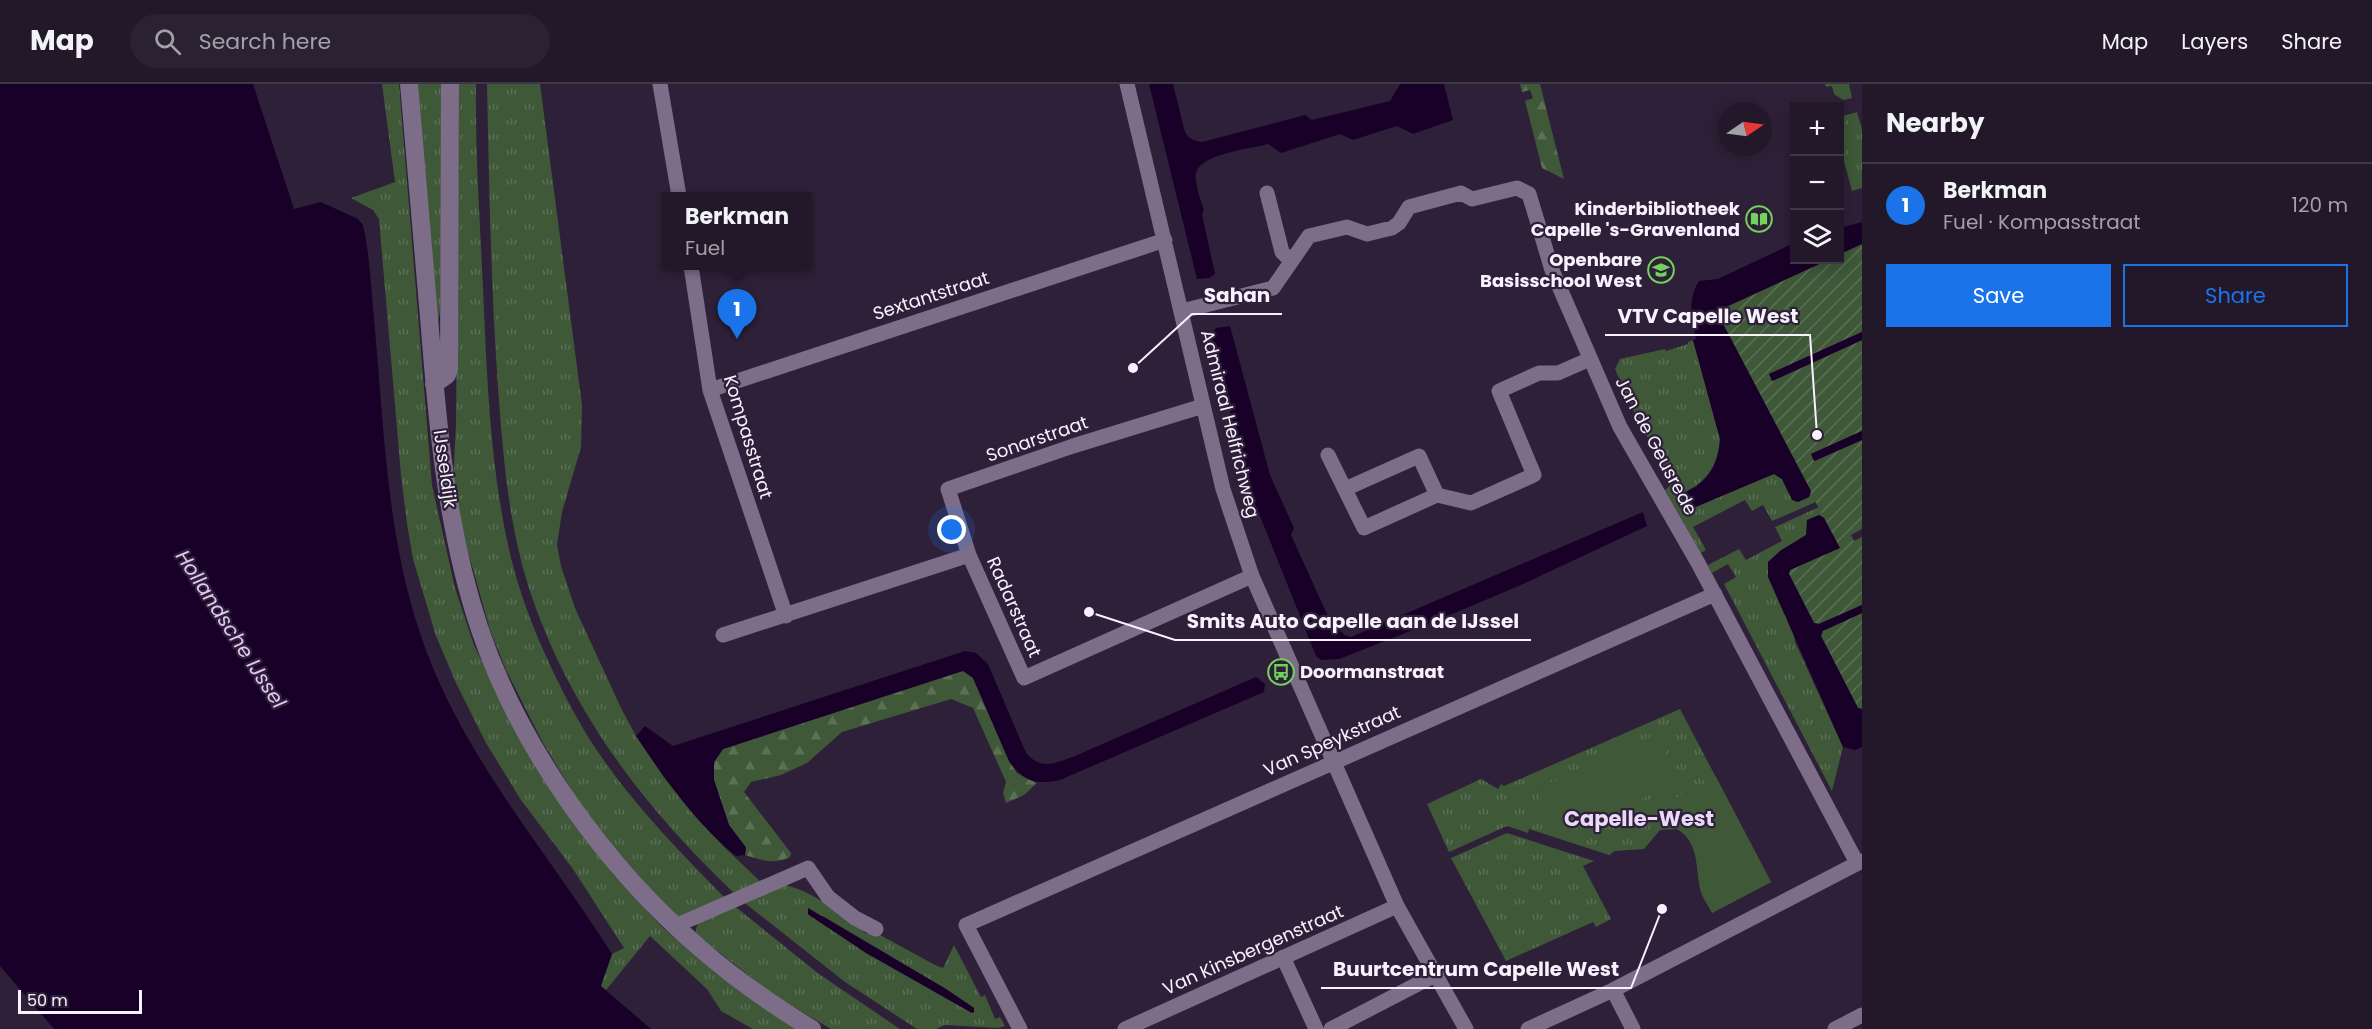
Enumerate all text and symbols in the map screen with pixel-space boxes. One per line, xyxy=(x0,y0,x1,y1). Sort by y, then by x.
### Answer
search box xyxy=(130,14,550,68)
text: Map xyxy=(30,21,94,60)
icon: search xyxy=(151,25,184,58)
text: Search here xyxy=(199,26,331,57)
text: Map xyxy=(2102,27,2148,56)
text: Layers xyxy=(2181,27,2248,56)
text: Share xyxy=(2281,27,2342,56)
north arrow xyxy=(1718,102,1772,156)
map controls xyxy=(1790,102,1844,264)
button: + xyxy=(1790,102,1844,156)
text: Nearby xyxy=(1886,105,1984,141)
button: − xyxy=(1790,156,1844,210)
text: Berkman xyxy=(1943,175,2047,206)
text: 1 xyxy=(1902,191,1909,219)
text: 120 m xyxy=(2292,191,2348,219)
popup xyxy=(662,192,812,270)
place label: Kinderbibliotheek Capelle 's-Gravenland xyxy=(1531,196,1741,242)
text: Berkman xyxy=(685,201,789,232)
library icon: Kinderbibliotheek Capelle 's-Gravenland xyxy=(1744,204,1774,234)
text: Fuel · Kompasstraat xyxy=(1943,208,2140,236)
button: layers xyxy=(1790,210,1844,264)
text: Fuel xyxy=(685,234,725,262)
place label: Openbare Basisschool West xyxy=(1480,247,1642,293)
school or university icon: Openbare Basisschool West xyxy=(1646,255,1676,285)
button: Save xyxy=(1886,264,2111,327)
button: Share xyxy=(2123,264,2348,327)
street label: Sextantstraat xyxy=(870,265,992,326)
callout: Sahan xyxy=(1192,276,1282,314)
text: Sahan xyxy=(1204,281,1270,309)
pin: 1 xyxy=(718,290,756,339)
callout: VTV Capelle West xyxy=(1605,297,1810,335)
text: VTV Capelle West xyxy=(1618,302,1798,330)
street label: Admiraal Helfrichweg xyxy=(1195,327,1266,521)
street label: Kompasstraat xyxy=(718,372,779,502)
street label: Jan de Geusrede xyxy=(1609,372,1703,519)
street label: Sonarstraat xyxy=(983,409,1091,468)
street label: IJsseldijk xyxy=(428,428,463,510)
your location xyxy=(937,515,966,544)
water label: Hollandsche IJssel xyxy=(169,544,293,714)
street label: Radarstraat xyxy=(981,553,1048,661)
callout: Smits Auto Capelle aan de IJssel xyxy=(1175,602,1531,640)
text: Smits Auto Capelle aan de IJssel xyxy=(1187,607,1519,635)
bus stop icon: Doormanstraat xyxy=(1266,657,1296,687)
place label: Doormanstraat xyxy=(1300,659,1444,684)
street label: Van Speykstraat xyxy=(1259,699,1404,782)
district label: Capelle-West xyxy=(1564,804,1714,833)
street label: Van Kinsbergenstraat xyxy=(1159,898,1347,1001)
callout: Buurtcentrum Capelle West xyxy=(1321,950,1631,988)
text: Buurtcentrum Capelle West xyxy=(1333,955,1619,983)
scale bar xyxy=(18,987,142,1014)
text: 50 m xyxy=(27,989,68,1012)

